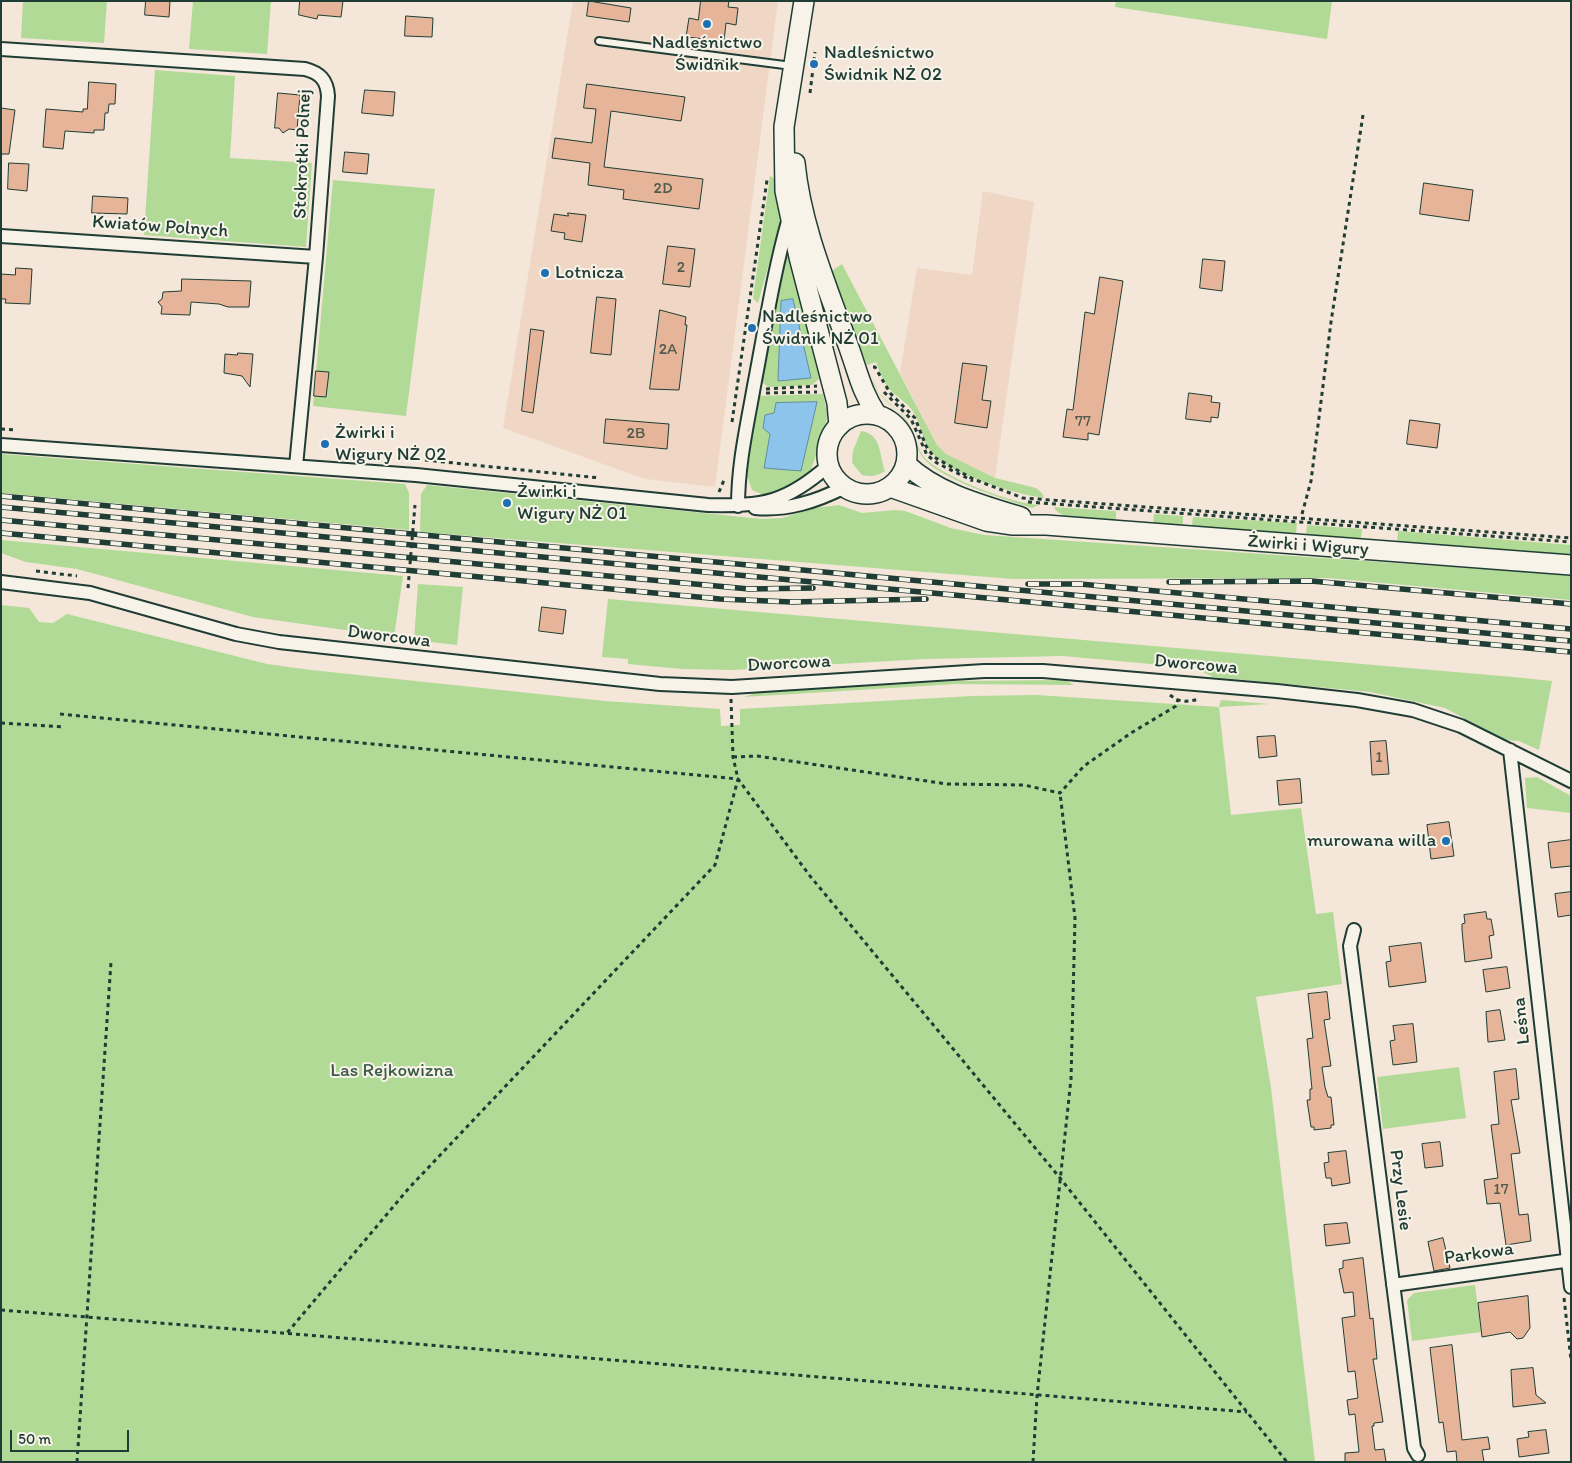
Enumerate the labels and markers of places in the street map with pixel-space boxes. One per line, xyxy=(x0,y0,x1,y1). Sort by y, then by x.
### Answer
marker: Nadleśnictwo Świdnik xyxy=(701,18,713,30)
place label: Nadleśnictwo Świdnik xyxy=(652,32,762,76)
place label: Nadleśnictwo Świdnik NŻ 02 xyxy=(824,42,942,86)
marker: Nadleśnictwo Świdnik NŻ 02 xyxy=(808,58,820,70)
place label: Lotnicza xyxy=(555,262,624,284)
marker: Lotnicza xyxy=(539,267,551,279)
place label: Nadleśnictwo Świdnik NŻ 01 xyxy=(762,306,879,350)
marker: Nadleśnictwo Świdnik NŻ 01 xyxy=(746,322,758,334)
place label: Żwirki i Wigury NŻ 02 xyxy=(335,422,446,466)
marker: Żwirki i Wigury NŻ 02 xyxy=(319,438,331,450)
place label: Żwirki i Wigury NŻ 01 xyxy=(517,481,627,525)
marker: Żwirki i Wigury NŻ 01 xyxy=(501,497,513,509)
place label: murowana willa xyxy=(1307,830,1436,852)
marker: murowana willa xyxy=(1440,835,1452,847)

